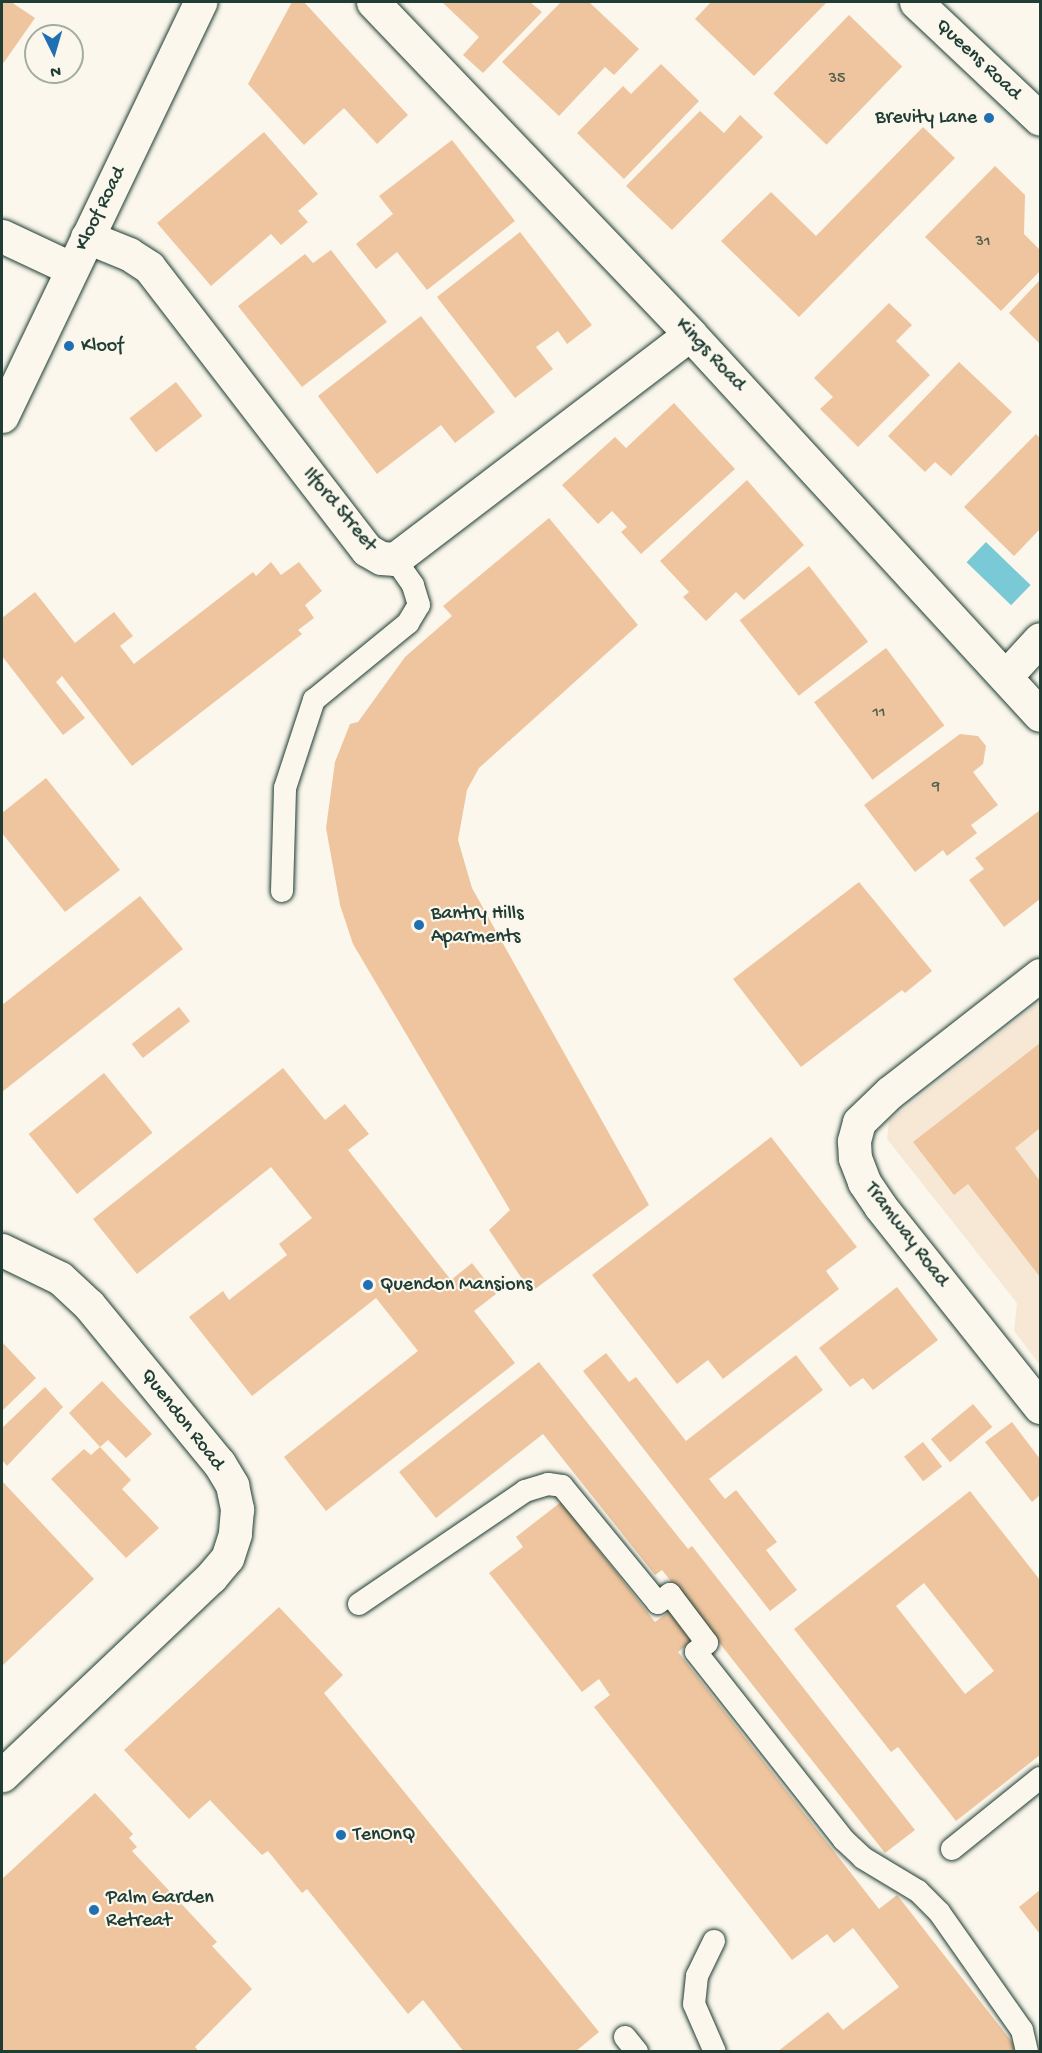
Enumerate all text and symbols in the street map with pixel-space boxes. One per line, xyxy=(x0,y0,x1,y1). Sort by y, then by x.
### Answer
street label: Queens Road xyxy=(930,14,1026,106)
north arrow xyxy=(24,24,84,84)
text: N xyxy=(49,61,61,80)
house number: 35 xyxy=(829,70,845,90)
place label: Brevity Lane xyxy=(875,106,977,130)
marker: Brevity Lane xyxy=(982,111,996,125)
street label: Kloof Road xyxy=(70,163,132,255)
house number: 31 xyxy=(976,233,990,253)
street label: Kings Road xyxy=(670,313,750,397)
place label: Kloof xyxy=(81,334,123,358)
marker: Kloof xyxy=(62,339,76,353)
street label: Ilford Street xyxy=(297,463,381,557)
house number: 11 xyxy=(873,704,885,724)
house number: 9 xyxy=(932,778,940,798)
place label: Bantry Hills Aparments xyxy=(431,902,524,949)
marker: Bantry Hills Aparments xyxy=(412,918,426,932)
street label: Tramway Road xyxy=(859,1178,953,1292)
place label: Quendon Mansions xyxy=(380,1273,532,1297)
marker: Quendon Mansions xyxy=(361,1278,375,1292)
street label: Quendon Road xyxy=(135,1364,229,1476)
place label: TenOnQ xyxy=(353,1823,416,1847)
marker: TenOnQ xyxy=(334,1828,348,1842)
place label: Palm Garden Retreat xyxy=(106,1886,214,1933)
marker: Palm Garden Retreat xyxy=(87,1903,101,1917)

